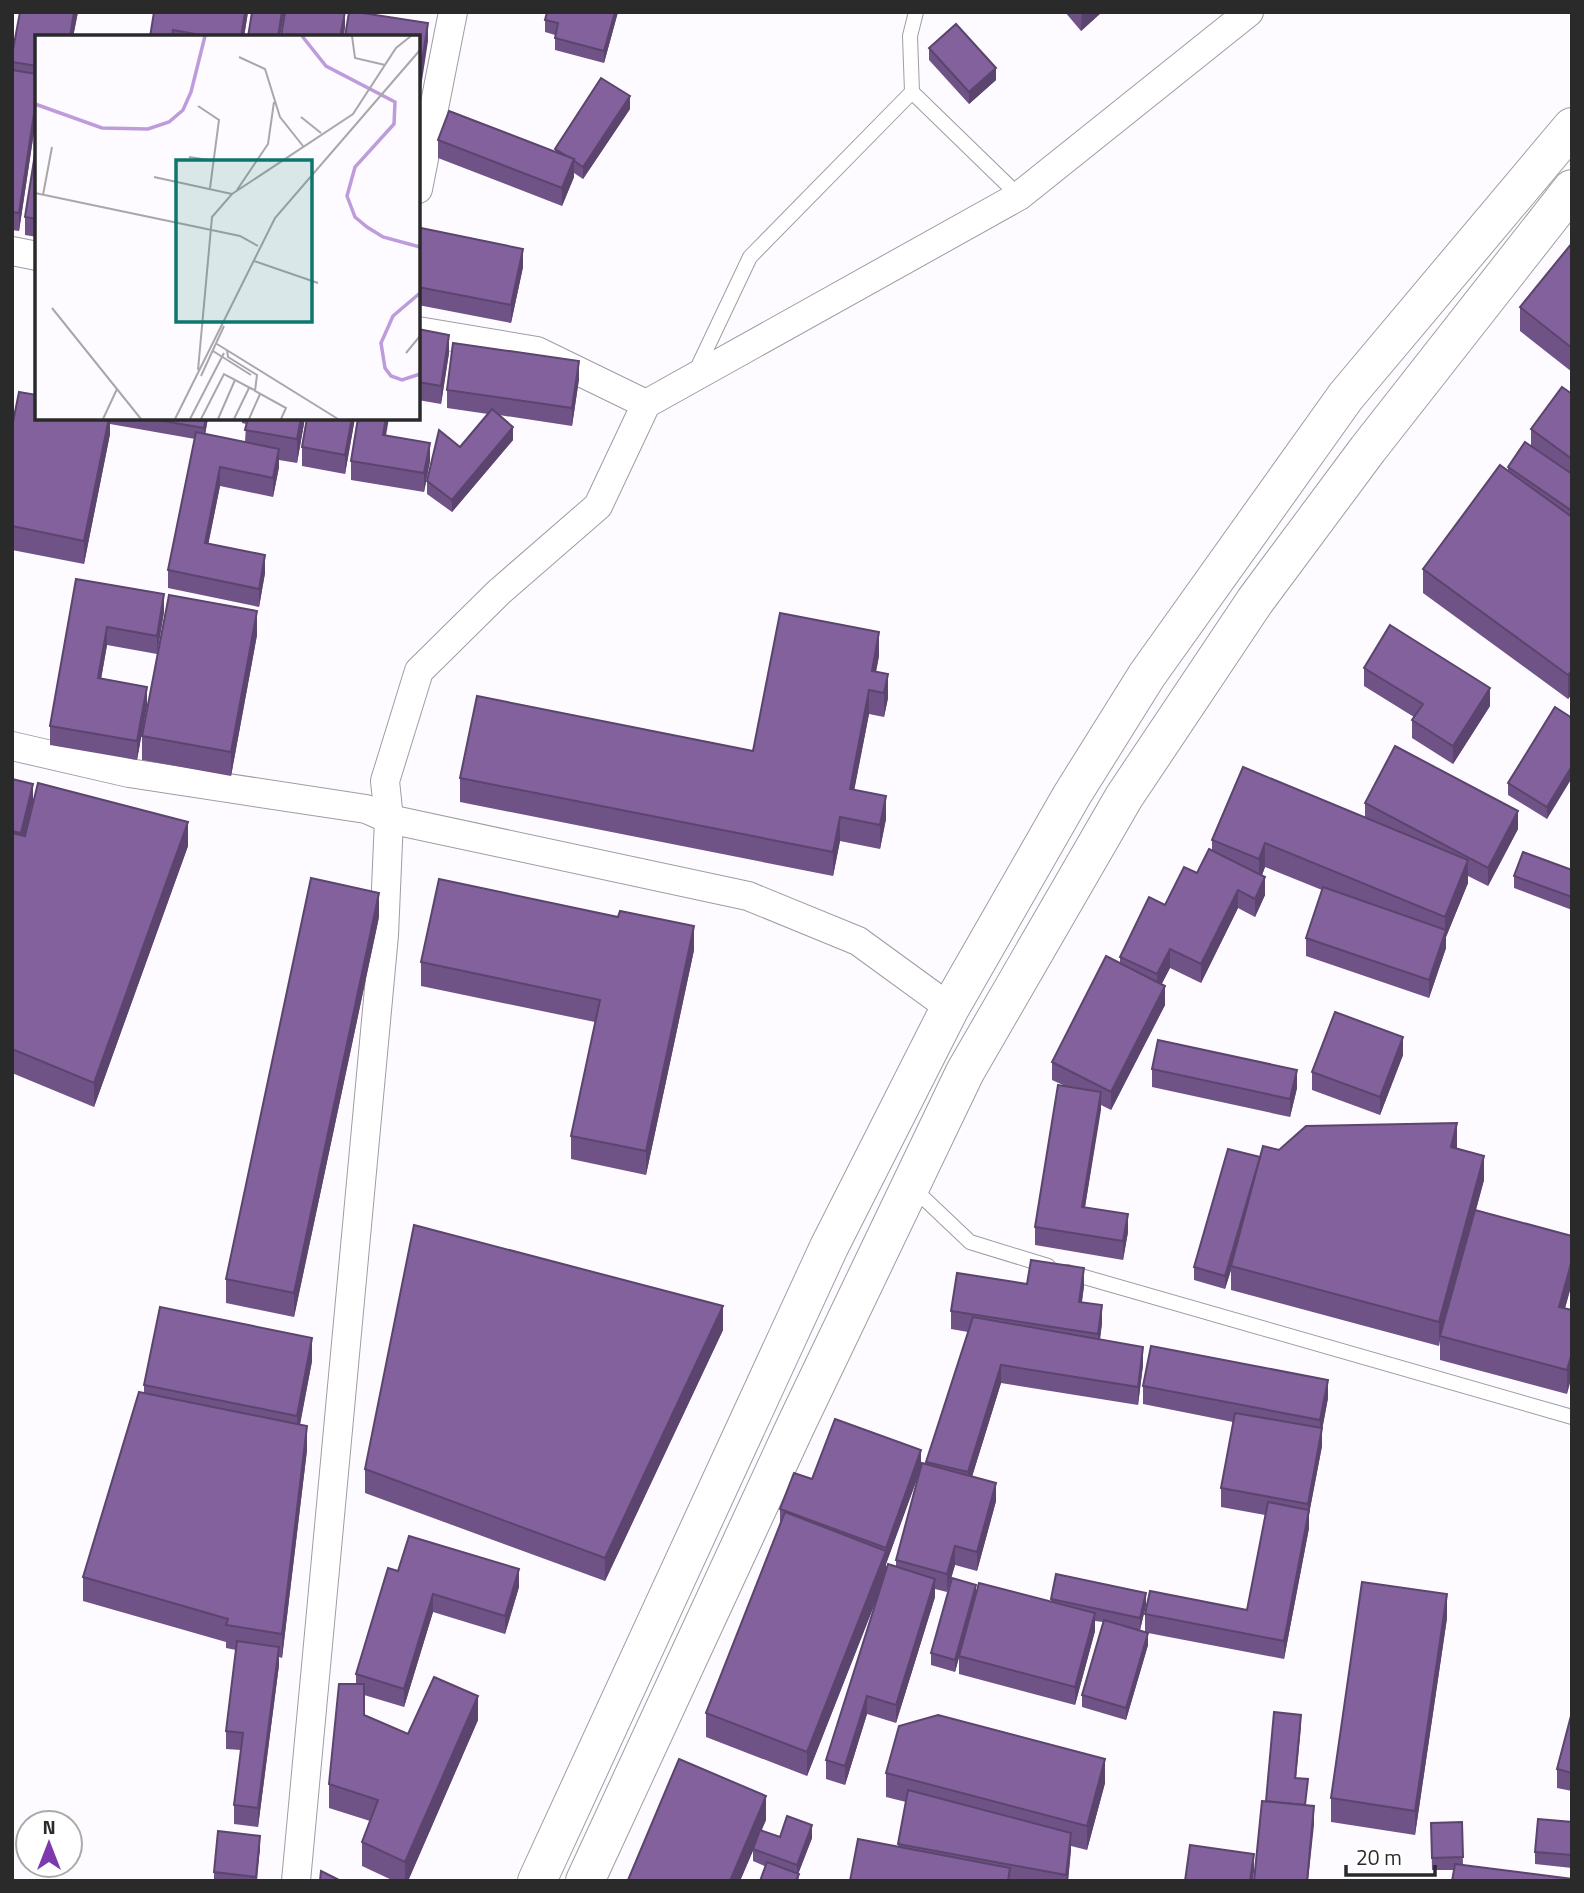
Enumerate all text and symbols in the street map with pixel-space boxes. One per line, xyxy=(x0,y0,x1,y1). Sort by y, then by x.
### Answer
inset map xyxy=(35,35,420,420)
north arrow xyxy=(14,1809,84,1879)
text: N xyxy=(42,1812,56,1841)
scale bar xyxy=(1346,1834,1435,1878)
text: 20 m xyxy=(1356,1841,1402,1873)

